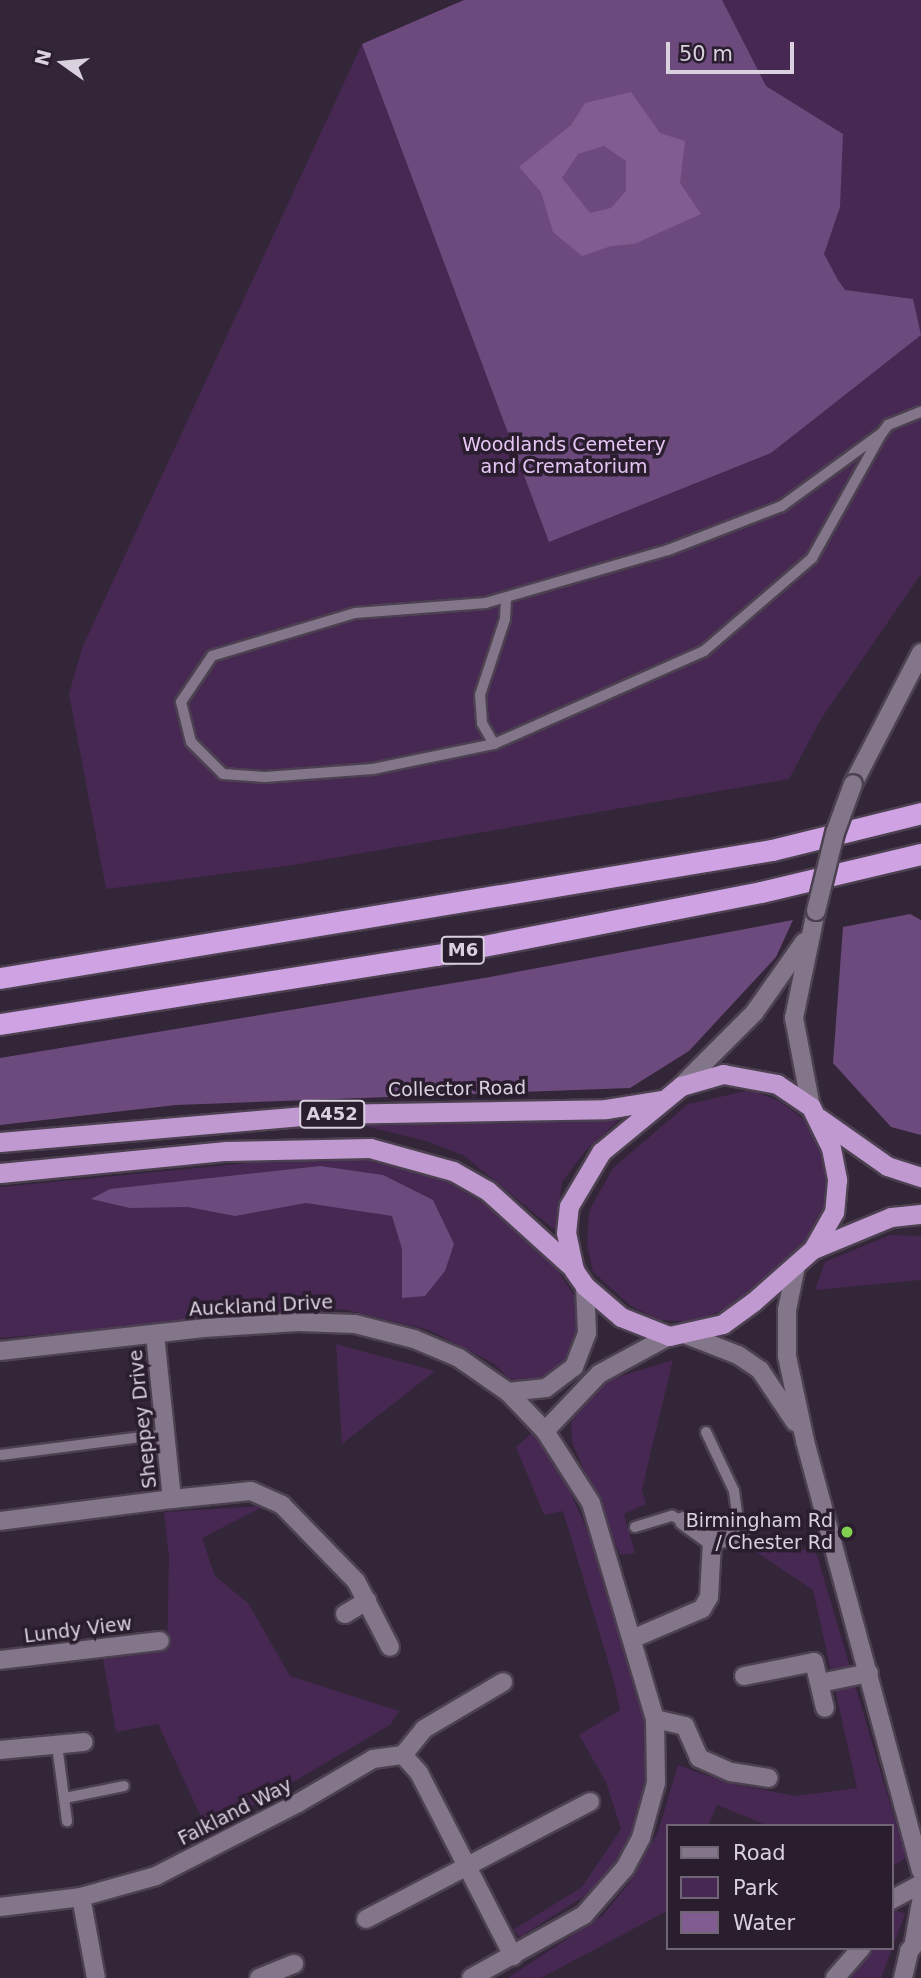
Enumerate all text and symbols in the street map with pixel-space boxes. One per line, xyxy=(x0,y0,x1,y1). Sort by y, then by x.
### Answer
north arrow xyxy=(28,28,98,98)
scale bar xyxy=(669,28,797,72)
text: 50 m xyxy=(679,42,733,66)
text: N xyxy=(30,47,55,68)
park label: Woodlands Cemetery and Crematorium xyxy=(462,434,666,478)
road number: M6 xyxy=(440,936,486,965)
street label: Collector Road xyxy=(388,1076,526,1102)
road number: A452 xyxy=(299,1100,365,1128)
street label: Auckland Drive xyxy=(188,1291,334,1321)
street label: Sheppey Drive xyxy=(124,1348,162,1490)
place label: Birmingham Rd / Chester Rd xyxy=(686,1510,833,1554)
marker: Birmingham Rd / Chester Rd xyxy=(839,1524,855,1540)
street label: Lundy View xyxy=(23,1612,133,1648)
street label: Falkland Way xyxy=(174,1774,296,1850)
legend xyxy=(666,1824,893,1950)
text: Road xyxy=(733,1841,786,1865)
text: Park xyxy=(733,1876,778,1900)
text: Water xyxy=(733,1911,795,1935)

